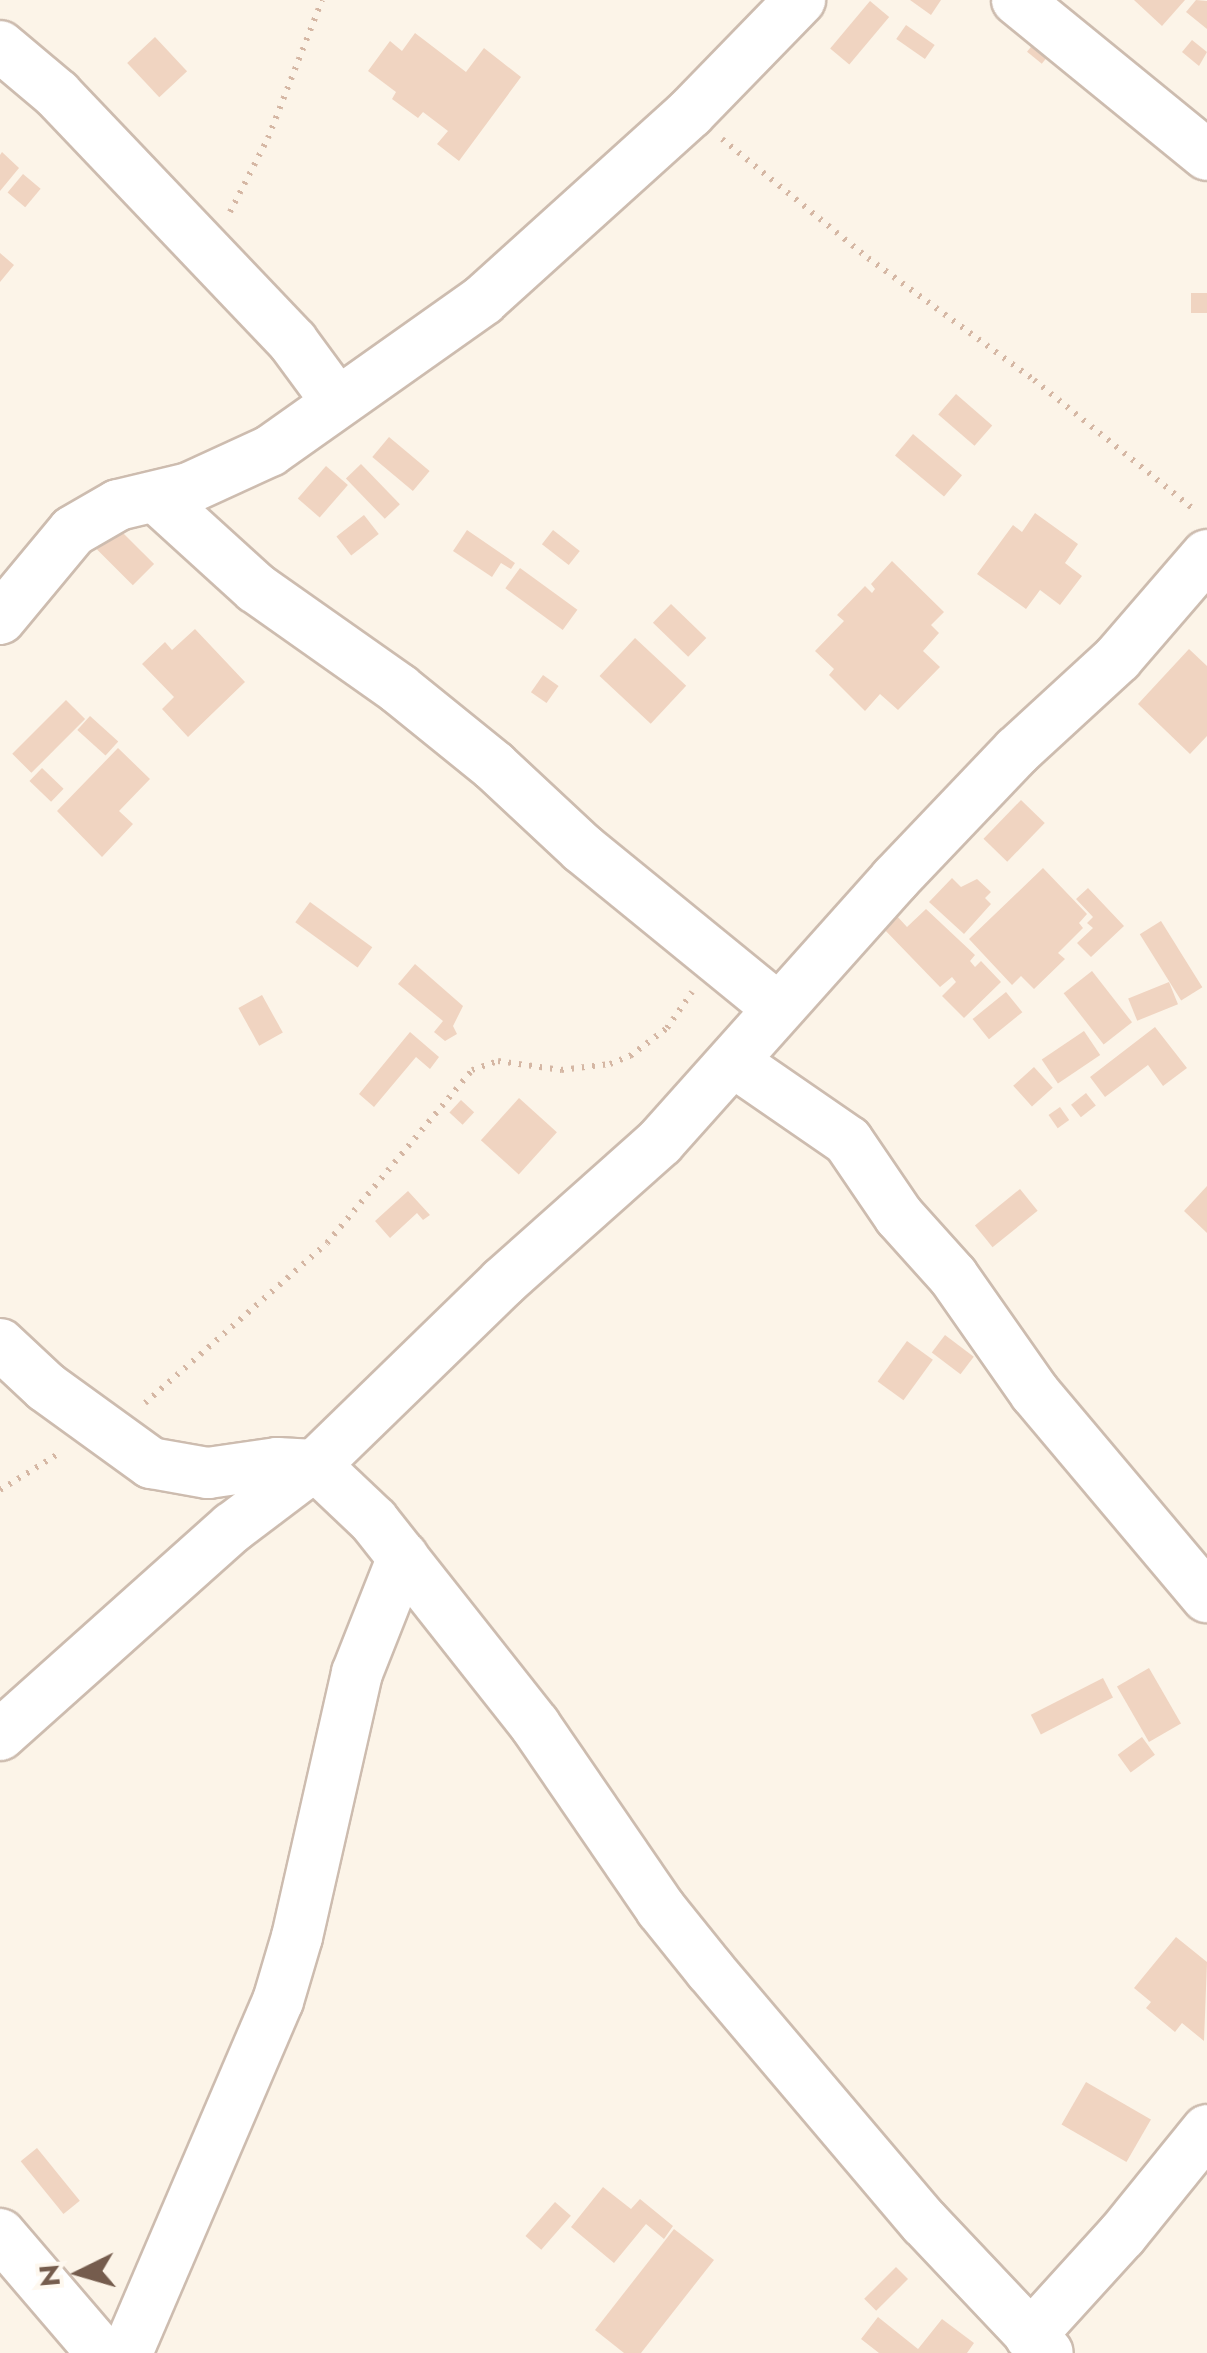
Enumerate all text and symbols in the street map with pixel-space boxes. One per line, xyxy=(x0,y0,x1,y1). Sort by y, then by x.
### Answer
north arrow xyxy=(30,2223,130,2323)
text: N xyxy=(28,2263,71,2289)

